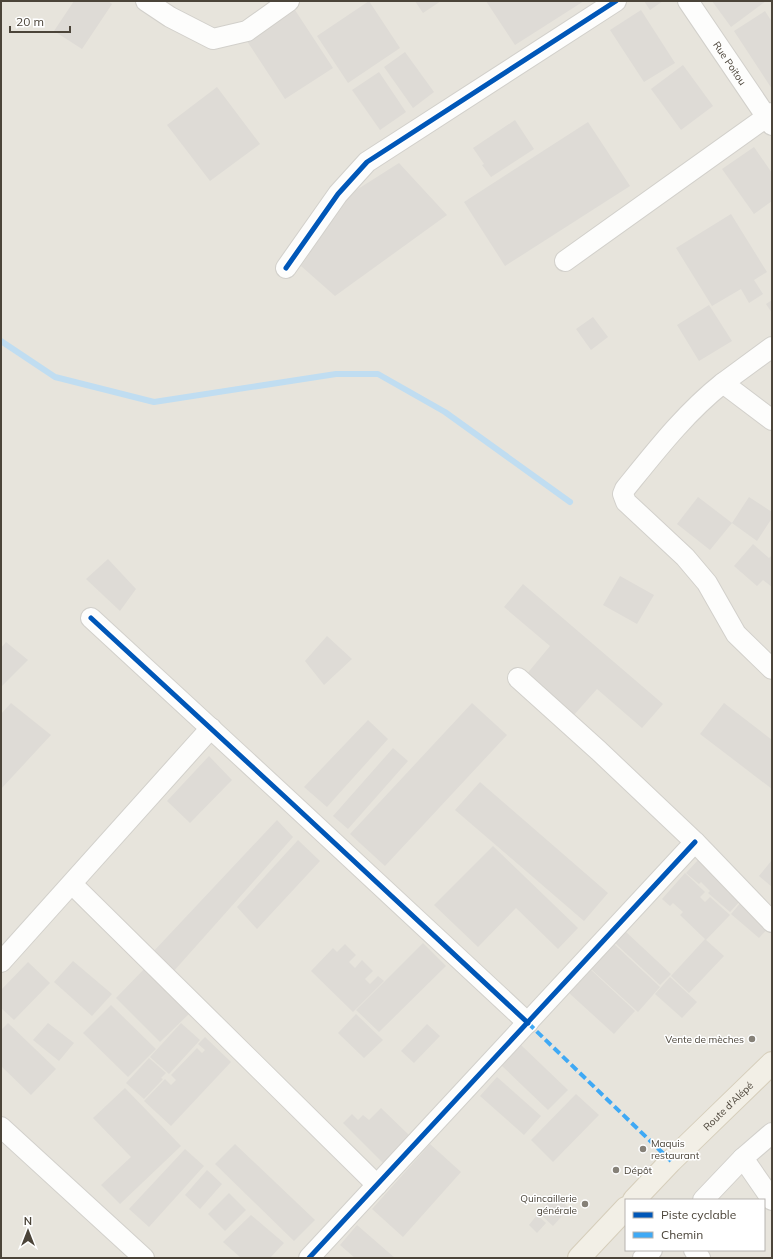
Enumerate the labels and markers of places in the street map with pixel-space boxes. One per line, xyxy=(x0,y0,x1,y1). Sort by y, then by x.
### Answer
place label: Vente de mèches xyxy=(665,1033,744,1046)
marker: Vente de mèches xyxy=(747,1034,757,1044)
place label: Maquis restaurant xyxy=(651,1137,700,1162)
marker: Maquis restaurant xyxy=(638,1144,648,1154)
place label: Dépôt xyxy=(624,1164,653,1177)
marker: Dépôt xyxy=(611,1165,621,1175)
place label: Quincaillerie générale xyxy=(520,1192,577,1217)
marker: Quincaillerie générale xyxy=(580,1199,590,1209)

